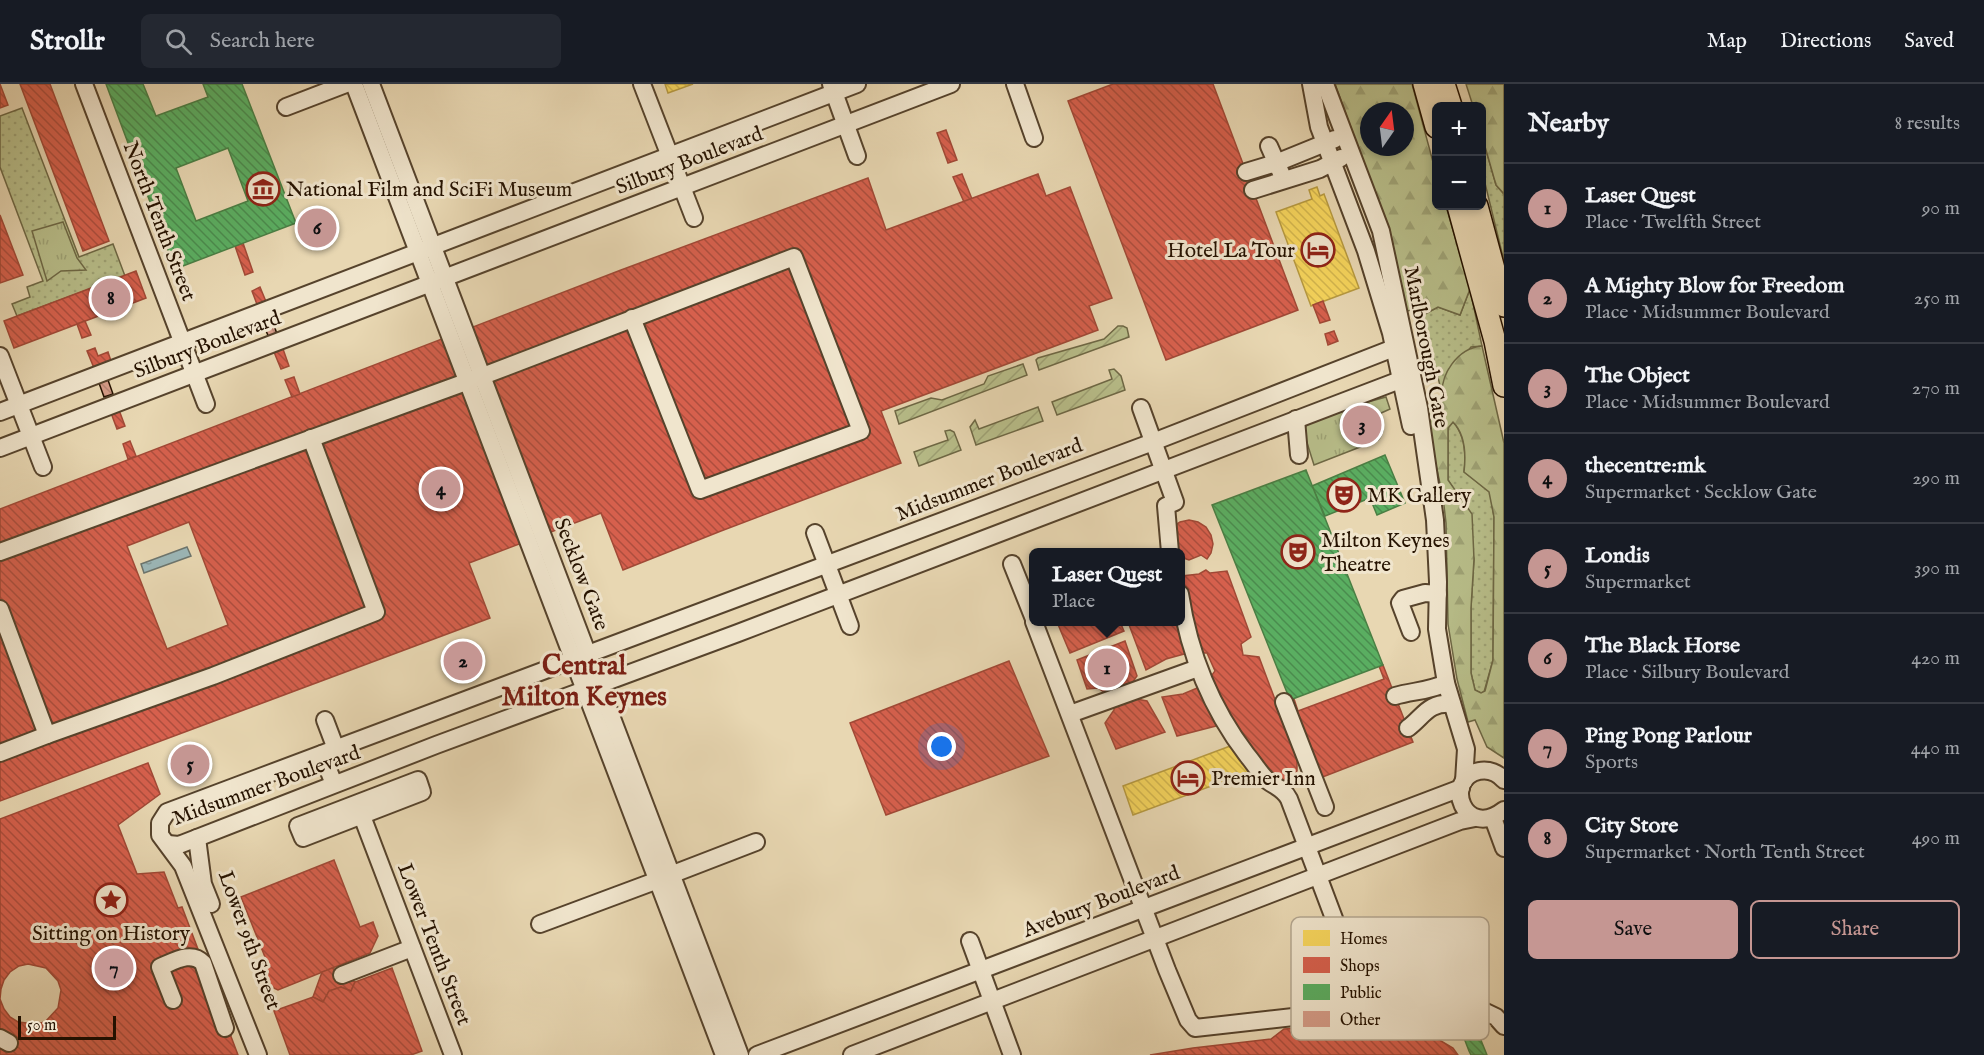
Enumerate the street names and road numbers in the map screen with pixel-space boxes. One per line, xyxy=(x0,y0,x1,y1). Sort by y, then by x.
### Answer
street label: Silbury Boulevard xyxy=(612,121,768,202)
street label: North Tenth Street xyxy=(116,138,201,305)
street label: Marlborough Gate xyxy=(1397,264,1455,431)
street label: Silbury Boulevard xyxy=(130,305,286,386)
street label: Midsummer Boulevard xyxy=(892,432,1087,528)
street label: Secklow Gate xyxy=(547,514,615,635)
street label: Midsummer Boulevard xyxy=(169,740,365,833)
street label: Lower Tenth Street xyxy=(390,860,477,1029)
street label: Avebury Boulevard xyxy=(1018,860,1185,945)
street label: Lower 9th Street xyxy=(211,867,286,1014)

